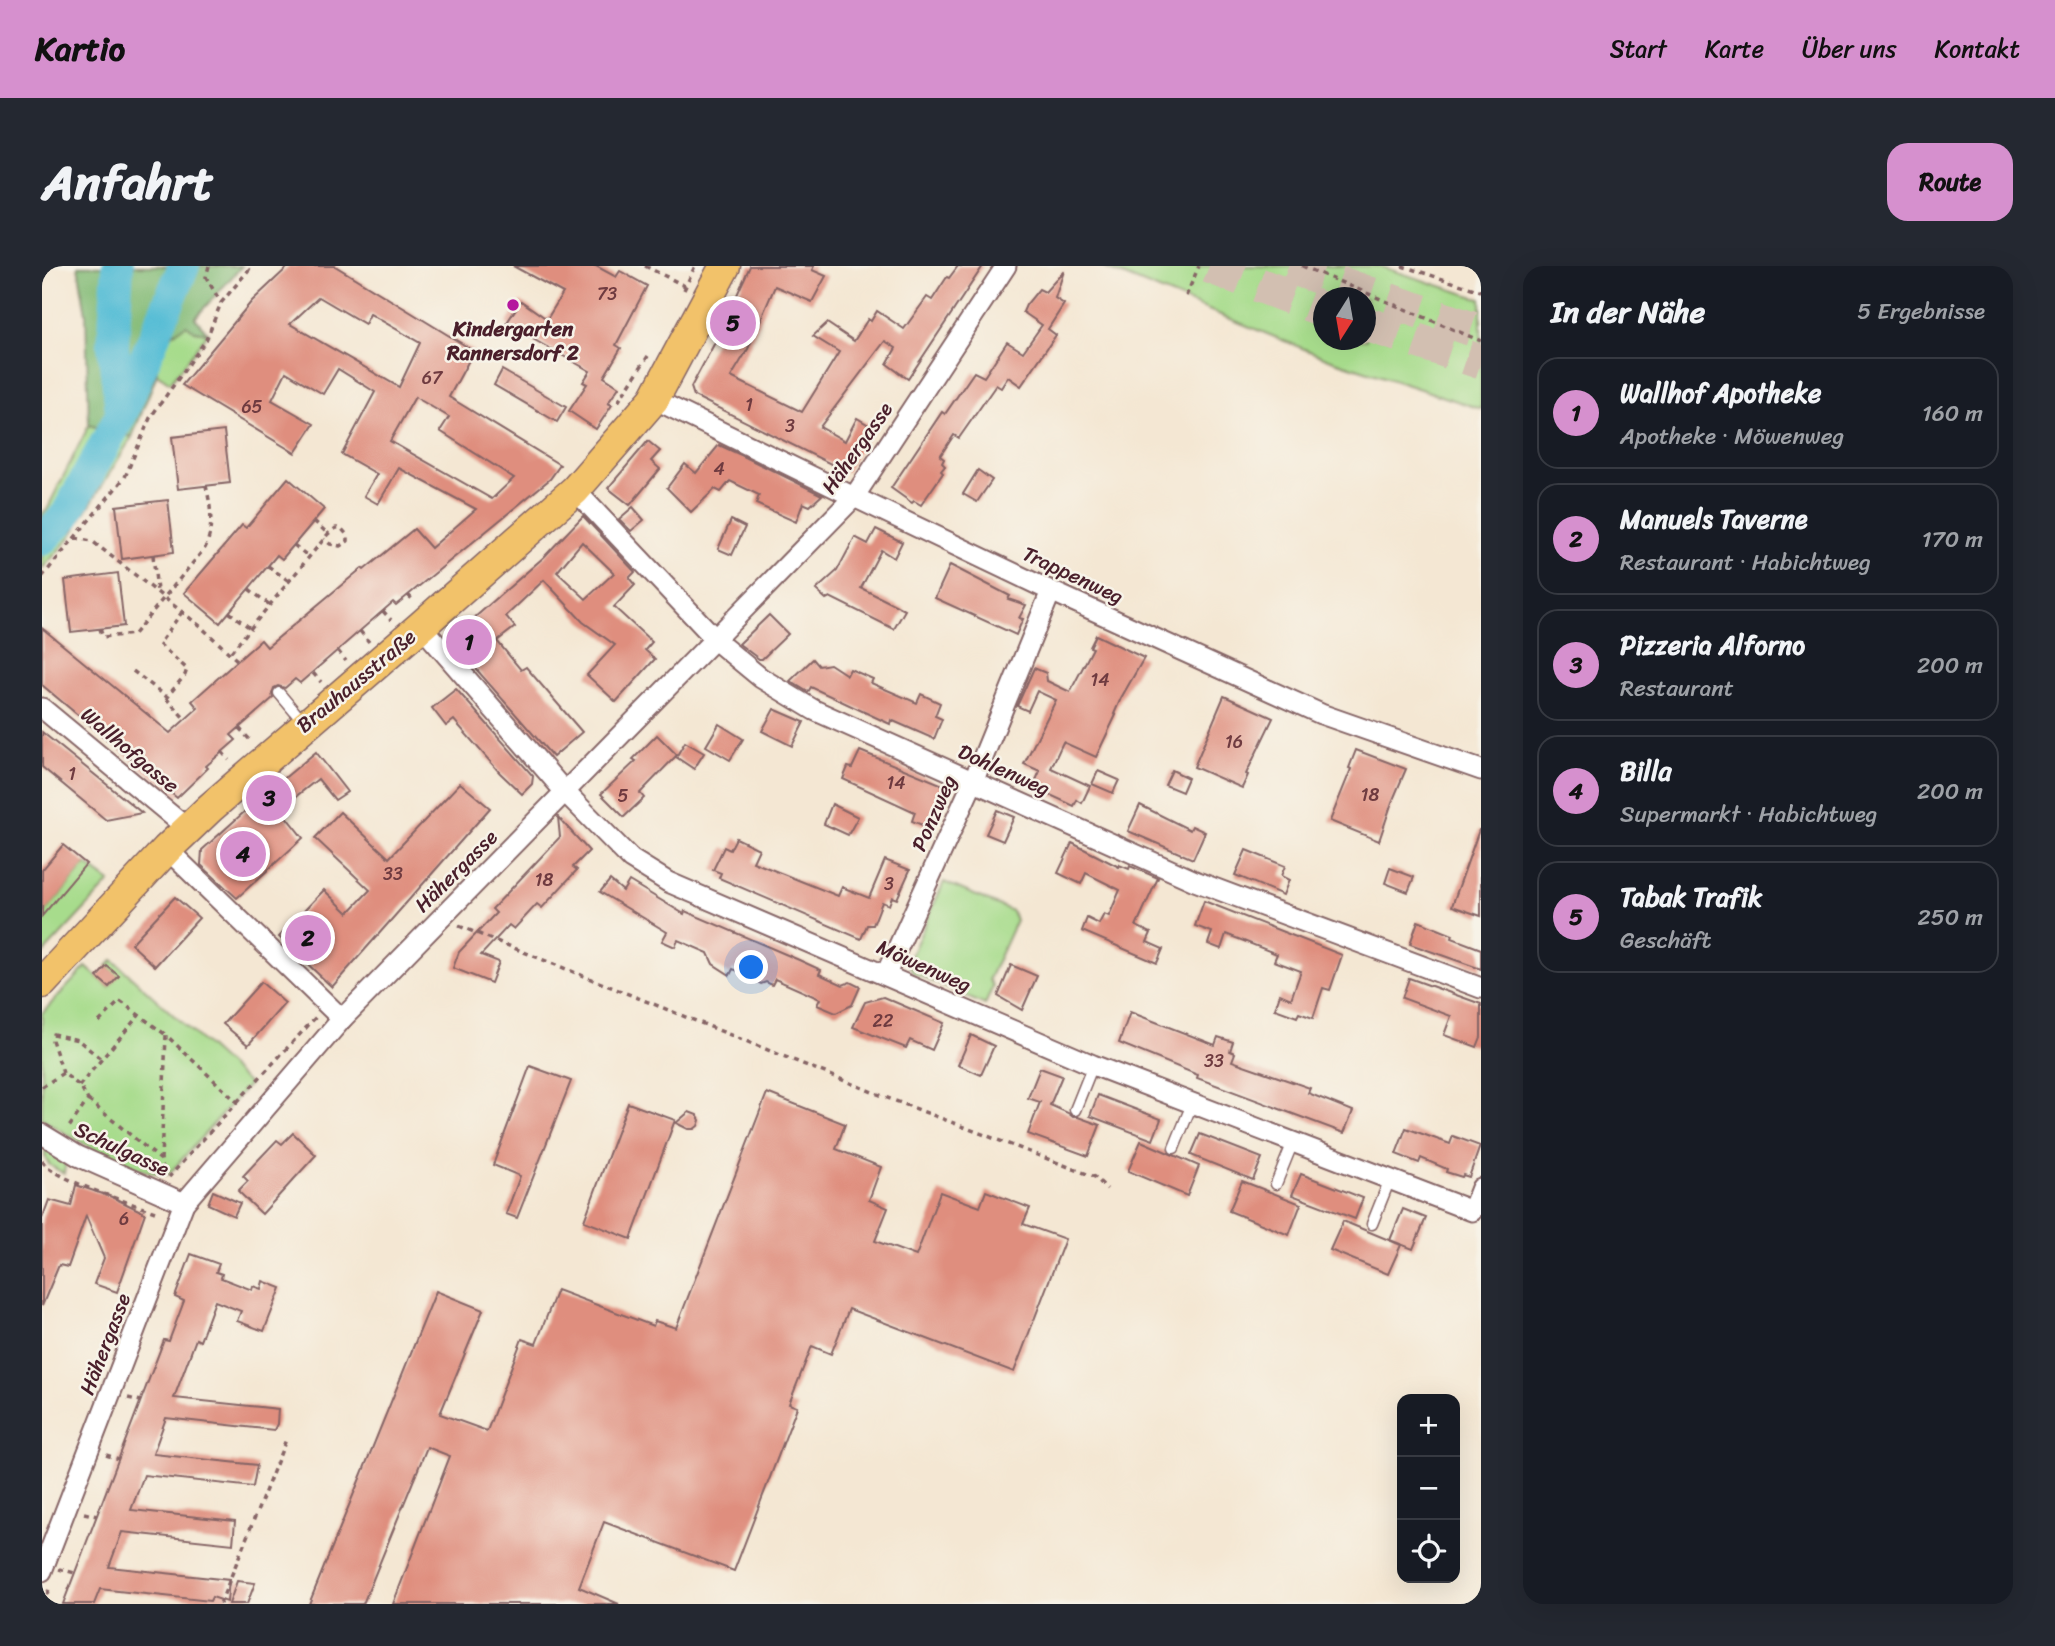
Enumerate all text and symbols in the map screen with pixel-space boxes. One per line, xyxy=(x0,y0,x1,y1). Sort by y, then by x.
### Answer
text: Kartio xyxy=(35,20,125,78)
text: Start xyxy=(1610,28,1667,70)
text: Karte xyxy=(1705,28,1764,70)
text: Über uns xyxy=(1802,28,1897,70)
text: Kontakt xyxy=(1935,28,2020,70)
text: Anfahrt xyxy=(42,139,214,226)
button: Route xyxy=(1887,143,2013,221)
house number: 73 xyxy=(597,278,617,310)
text: In der Nähe xyxy=(1551,285,1705,339)
north arrow xyxy=(1313,287,1376,350)
text: 5 Ergebnisse xyxy=(1857,291,1985,332)
marker: Kindergarten Rannersdorf 2 xyxy=(505,297,521,313)
pin: 5 xyxy=(710,297,756,349)
place label: Kindergarten Rannersdorf 2 xyxy=(446,310,579,372)
house number: 67 xyxy=(422,362,444,394)
text: Wallhof Apotheke xyxy=(1620,370,1821,416)
house number: 1 xyxy=(745,389,753,421)
house number: 65 xyxy=(241,391,263,423)
text: 1 xyxy=(1571,393,1581,434)
text: 160 m xyxy=(1922,393,1983,434)
street label: Hähergasse xyxy=(811,394,903,502)
house number: 3 xyxy=(785,410,795,442)
text: Apotheke · Möwenweg xyxy=(1620,416,1844,457)
house number: 4 xyxy=(713,453,725,485)
text: Manuels Taverne xyxy=(1620,496,1808,542)
text: 2 xyxy=(1569,519,1583,560)
text: 170 m xyxy=(1922,519,1983,560)
street label: Trappenweg xyxy=(1016,535,1130,615)
text: Restaurant · Habichtweg xyxy=(1620,542,1871,583)
pin: 1 xyxy=(446,616,492,668)
street label: Brauhausstraße xyxy=(287,619,425,743)
text: Pizzeria Alforno xyxy=(1620,622,1805,668)
text: 3 xyxy=(1570,645,1582,686)
text: 200 m xyxy=(1917,645,1983,686)
house number: 14 xyxy=(1091,664,1109,696)
text: Restaurant xyxy=(1620,668,1734,709)
street label: Wallhofgasse xyxy=(72,697,188,803)
house number: 16 xyxy=(1225,726,1243,758)
street label: Dohlenweg xyxy=(952,733,1057,807)
text: Billa xyxy=(1620,748,1671,794)
house number: 1 xyxy=(68,758,76,790)
house number: 14 xyxy=(887,767,905,799)
street label: Ponzweg xyxy=(900,768,968,858)
text: 4 xyxy=(1569,771,1583,812)
text: 200 m xyxy=(1917,771,1983,812)
pin: 3 xyxy=(246,772,292,824)
house number: 18 xyxy=(1361,779,1379,811)
house number: 5 xyxy=(618,780,629,812)
text: Supermarkt · Habichtweg xyxy=(1620,794,1877,835)
street label: Hähergasse xyxy=(405,820,507,922)
pin: 4 xyxy=(220,828,266,880)
house number: 33 xyxy=(383,858,403,890)
house number: 18 xyxy=(535,864,553,896)
house number: 3 xyxy=(884,868,894,900)
text: Tabak Trafik xyxy=(1620,874,1762,920)
text: 5 xyxy=(1569,897,1583,938)
text: 250 m xyxy=(1917,897,1983,938)
pin: 2 xyxy=(285,912,331,964)
text: Geschäft xyxy=(1620,920,1711,961)
street label: Möwenweg xyxy=(870,928,978,1004)
your location xyxy=(734,950,768,984)
house number: 22 xyxy=(873,1005,893,1037)
house number: 33 xyxy=(1204,1045,1224,1077)
street label: Schulgasse xyxy=(68,1110,176,1188)
house number: 6 xyxy=(119,1203,129,1235)
street label: Hähergasse xyxy=(68,1288,142,1400)
map controls xyxy=(1397,1394,1460,1583)
button: + xyxy=(1397,1394,1460,1457)
button: − xyxy=(1397,1457,1460,1520)
button: locate xyxy=(1397,1520,1460,1583)

